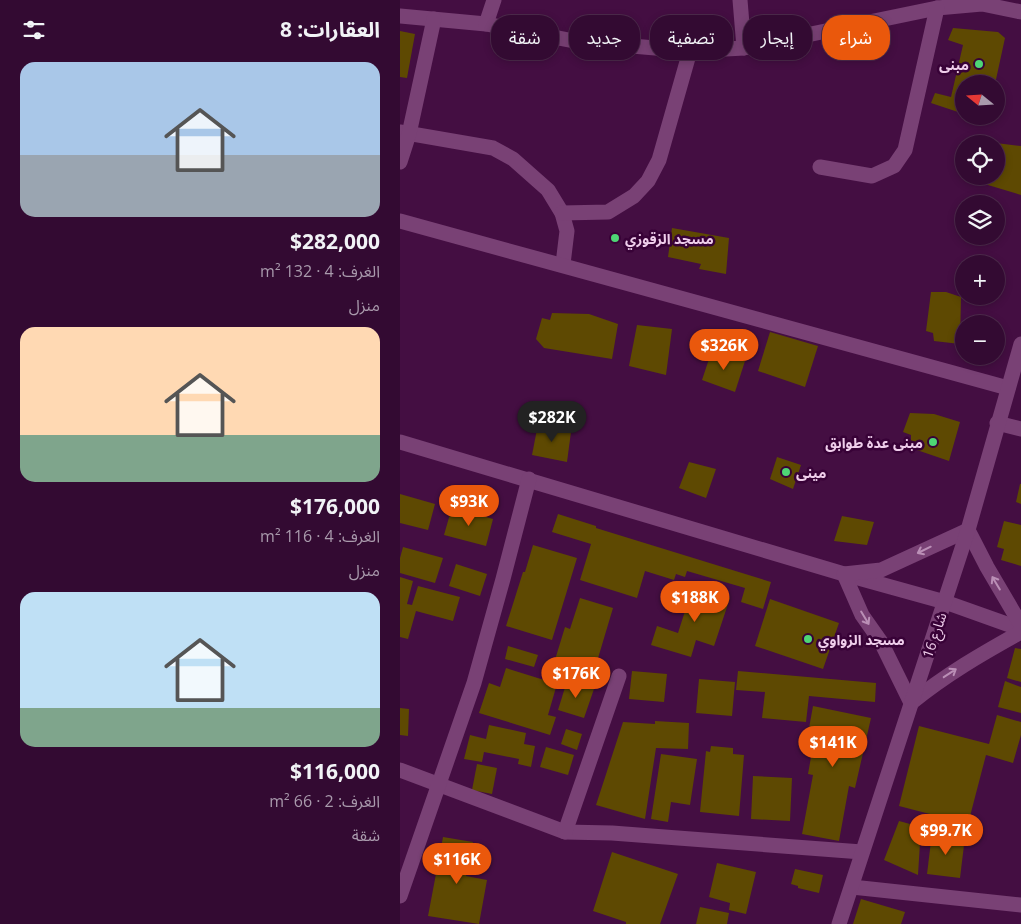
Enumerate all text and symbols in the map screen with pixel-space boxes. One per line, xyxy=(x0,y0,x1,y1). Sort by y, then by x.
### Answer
text: العقارات: 8 xyxy=(280,15,380,43)
chip: شقة xyxy=(491,15,559,60)
chip: جديد xyxy=(569,15,640,60)
chip: تصفية xyxy=(650,15,733,60)
chip: إيجار xyxy=(743,15,812,60)
chip: شراء xyxy=(822,15,890,60)
icon: filters xyxy=(20,16,48,44)
place label: مبنى xyxy=(939,55,969,74)
marker: مبنى xyxy=(973,58,985,70)
north arrow xyxy=(955,75,1005,125)
map controls xyxy=(955,75,1005,365)
icon: home xyxy=(155,95,245,185)
button: locate xyxy=(955,135,1005,185)
button: layers xyxy=(955,195,1005,245)
text: $282,000 xyxy=(290,227,380,255)
place label: مسجد الزقوزي xyxy=(625,229,714,250)
marker: مسجد الزقوزي xyxy=(609,232,621,244)
button: + xyxy=(955,255,1005,305)
text: الغرف: 4 · 132 m² xyxy=(260,260,380,282)
text: منزل xyxy=(349,294,380,316)
button: − xyxy=(955,315,1005,365)
pin: $326K xyxy=(689,328,759,371)
text: $326K xyxy=(700,334,748,356)
icon: home xyxy=(155,360,245,450)
pin: $282K xyxy=(517,400,587,443)
text: $282K xyxy=(528,406,576,428)
place label: مبنى عدة طوابق xyxy=(825,433,923,452)
marker: مبنى عدة طوابق xyxy=(927,436,939,448)
place label: مينى xyxy=(796,463,826,482)
marker: مينى xyxy=(780,466,792,478)
pin: $93K xyxy=(439,484,499,527)
text: $93K xyxy=(450,490,488,512)
text: $176,000 xyxy=(290,492,380,520)
text: الغرف: 4 · 116 m² xyxy=(260,525,380,547)
one-way arrow xyxy=(917,546,932,555)
text: منزل xyxy=(349,559,380,581)
one-way arrow xyxy=(991,576,1001,590)
pin: $188K xyxy=(660,580,730,623)
text: $188K xyxy=(671,586,719,608)
one-way arrow xyxy=(860,610,870,624)
street label: شارع 16 xyxy=(917,610,953,661)
icon: home xyxy=(155,625,245,715)
place label: مسجد الزواوي xyxy=(818,630,905,651)
marker: مسجد الزواوي xyxy=(802,633,814,645)
pin: $176K xyxy=(541,656,611,699)
text: $176K xyxy=(552,662,600,684)
one-way arrow xyxy=(942,668,956,678)
pin: $141K xyxy=(798,726,868,768)
text: $141K xyxy=(809,731,857,753)
text: $116,000 xyxy=(290,757,380,785)
text: الغرف: 2 · 66 m² xyxy=(269,790,380,812)
pin: $99.7K xyxy=(905,814,987,856)
text: $99.7K xyxy=(920,819,972,841)
text: شقة xyxy=(352,824,380,846)
pin: $116K xyxy=(422,842,492,885)
text: $116K xyxy=(433,848,481,870)

